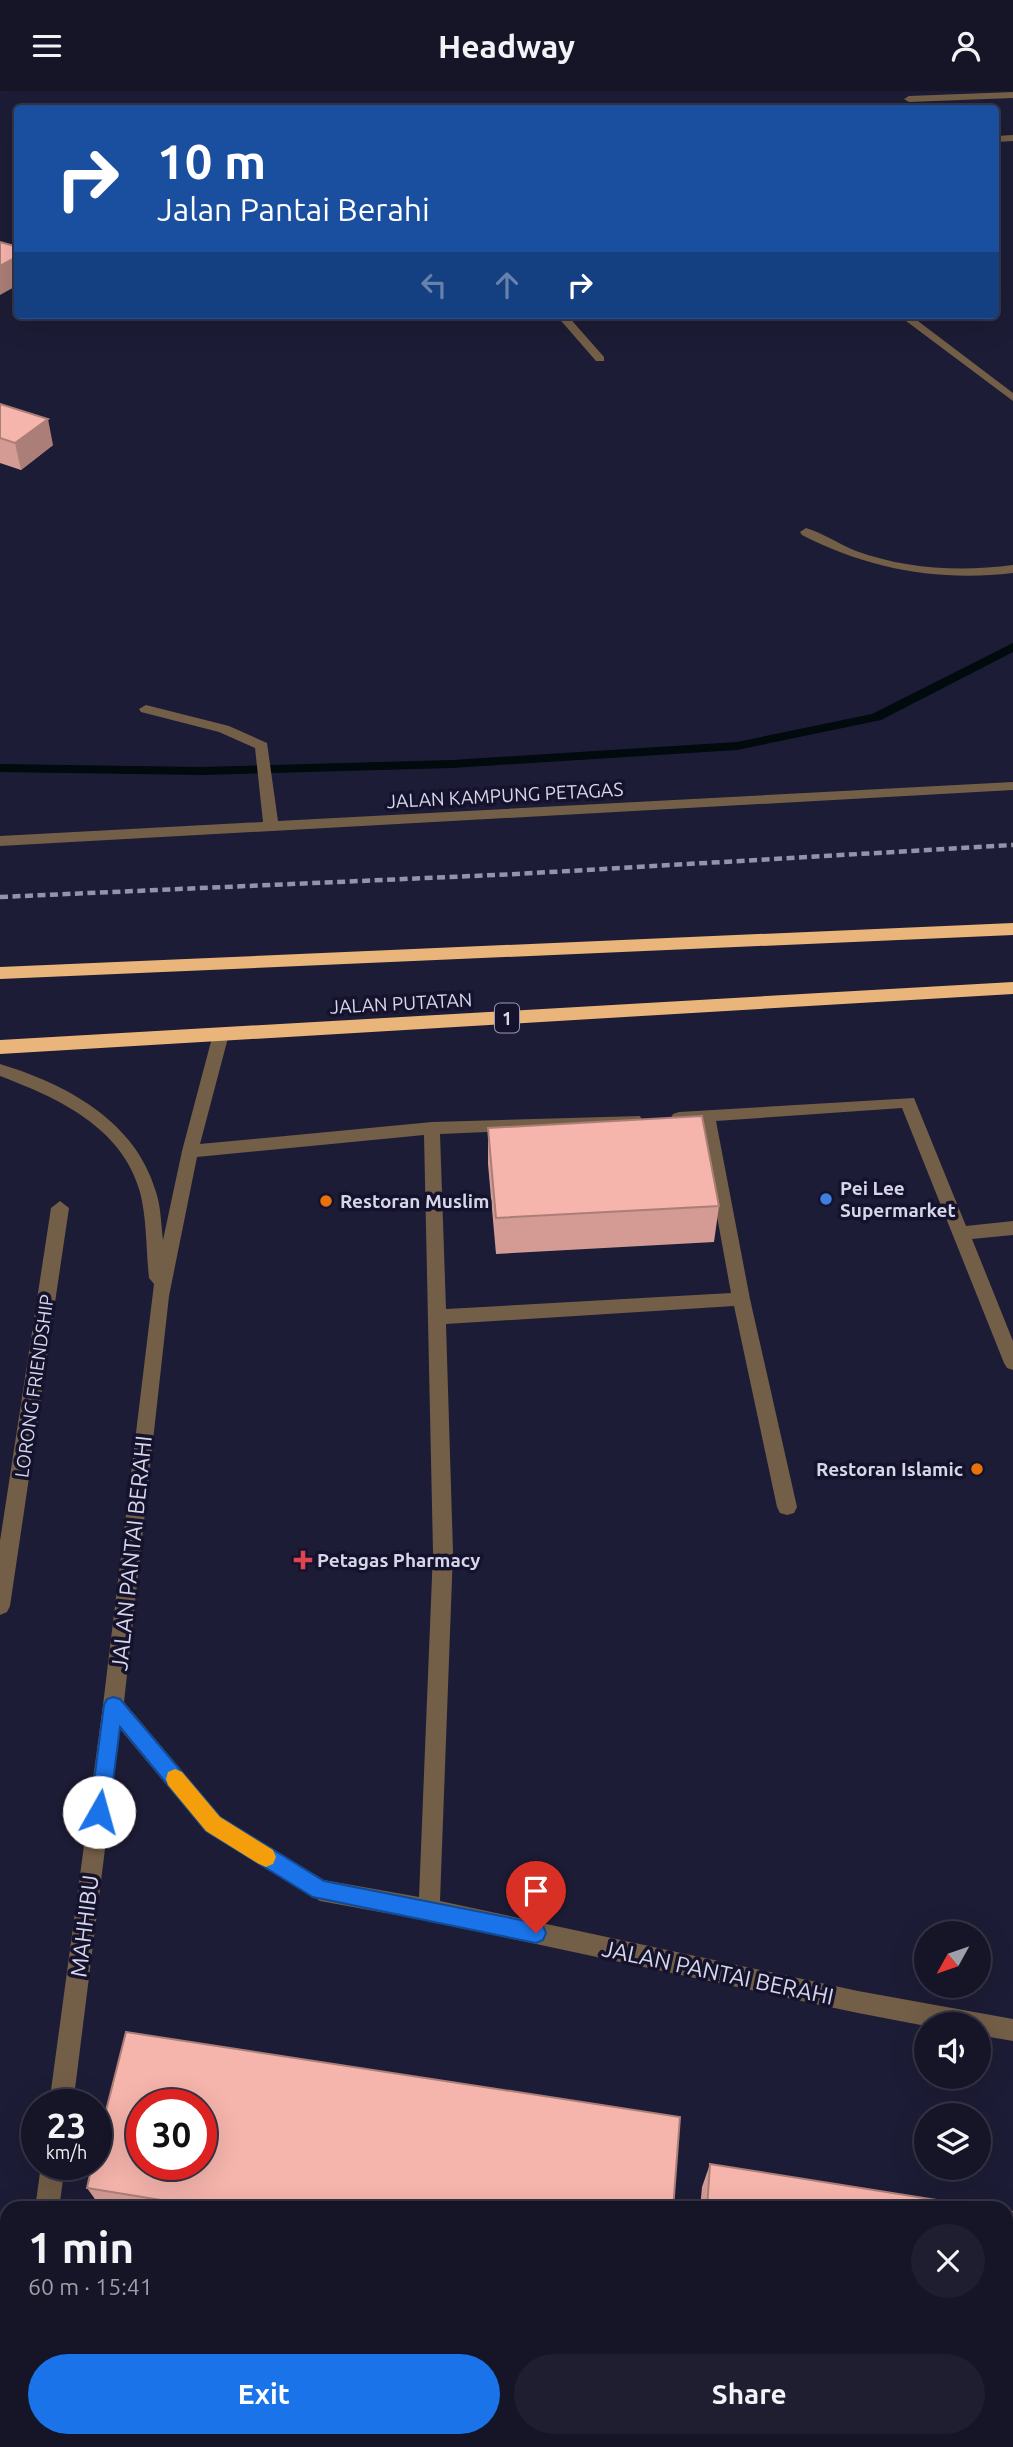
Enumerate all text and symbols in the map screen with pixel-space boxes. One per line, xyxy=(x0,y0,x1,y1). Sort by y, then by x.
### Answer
icon: menu xyxy=(28,27,66,65)
icon: person xyxy=(947,27,985,65)
text: Headway xyxy=(438,28,575,64)
icon: right xyxy=(42,133,133,224)
text: 10 m xyxy=(157,133,266,188)
text: Jalan Pantai Berahi xyxy=(157,191,430,227)
icon: left xyxy=(415,266,453,304)
icon: ahead xyxy=(488,266,526,304)
icon: right xyxy=(561,266,599,304)
street label: JALAN KAMPUNG PETAGAS xyxy=(386,778,624,812)
street label: JALAN PUTATAN xyxy=(329,988,473,1018)
road number: 1 xyxy=(495,1003,519,1033)
place label: Pei Lee Supermarket xyxy=(840,1177,956,1221)
place label: Restoran Muslim xyxy=(340,1190,489,1212)
marker: Pei Lee Supermarket xyxy=(818,1191,834,1207)
marker: Restoran Muslim xyxy=(318,1193,334,1209)
street label: LORONG FRIENDSHIP xyxy=(10,1293,58,1479)
street label: JALAN PANTAI BERAHI xyxy=(106,1434,156,1672)
place label: Restoran Islamic xyxy=(816,1458,963,1480)
marker: Restoran Islamic xyxy=(969,1461,985,1477)
place label: Petagas Pharmacy xyxy=(317,1549,480,1571)
marker: Petagas Pharmacy xyxy=(295,1552,311,1568)
position arrow xyxy=(62,1775,136,1849)
pin xyxy=(506,1861,566,1933)
icon: arrive xyxy=(517,1872,555,1910)
street label: MAHHIBU xyxy=(65,1873,103,1979)
north arrow xyxy=(914,1921,990,1999)
map controls xyxy=(914,1921,991,2180)
street label: JALAN PANTAI BERAHI xyxy=(600,1935,836,2009)
button: sound xyxy=(914,2012,991,2089)
speed limit sign: 30 xyxy=(126,2089,217,2180)
button: layers xyxy=(914,2103,991,2180)
text: 23 xyxy=(47,2105,86,2145)
text: km/h xyxy=(46,2142,87,2162)
text: 1 min xyxy=(28,2224,134,2271)
button: close xyxy=(911,2224,985,2298)
text: 60 m · 15:41 xyxy=(28,2274,153,2299)
button: Exit xyxy=(28,2354,500,2434)
button: Share xyxy=(514,2354,985,2434)

